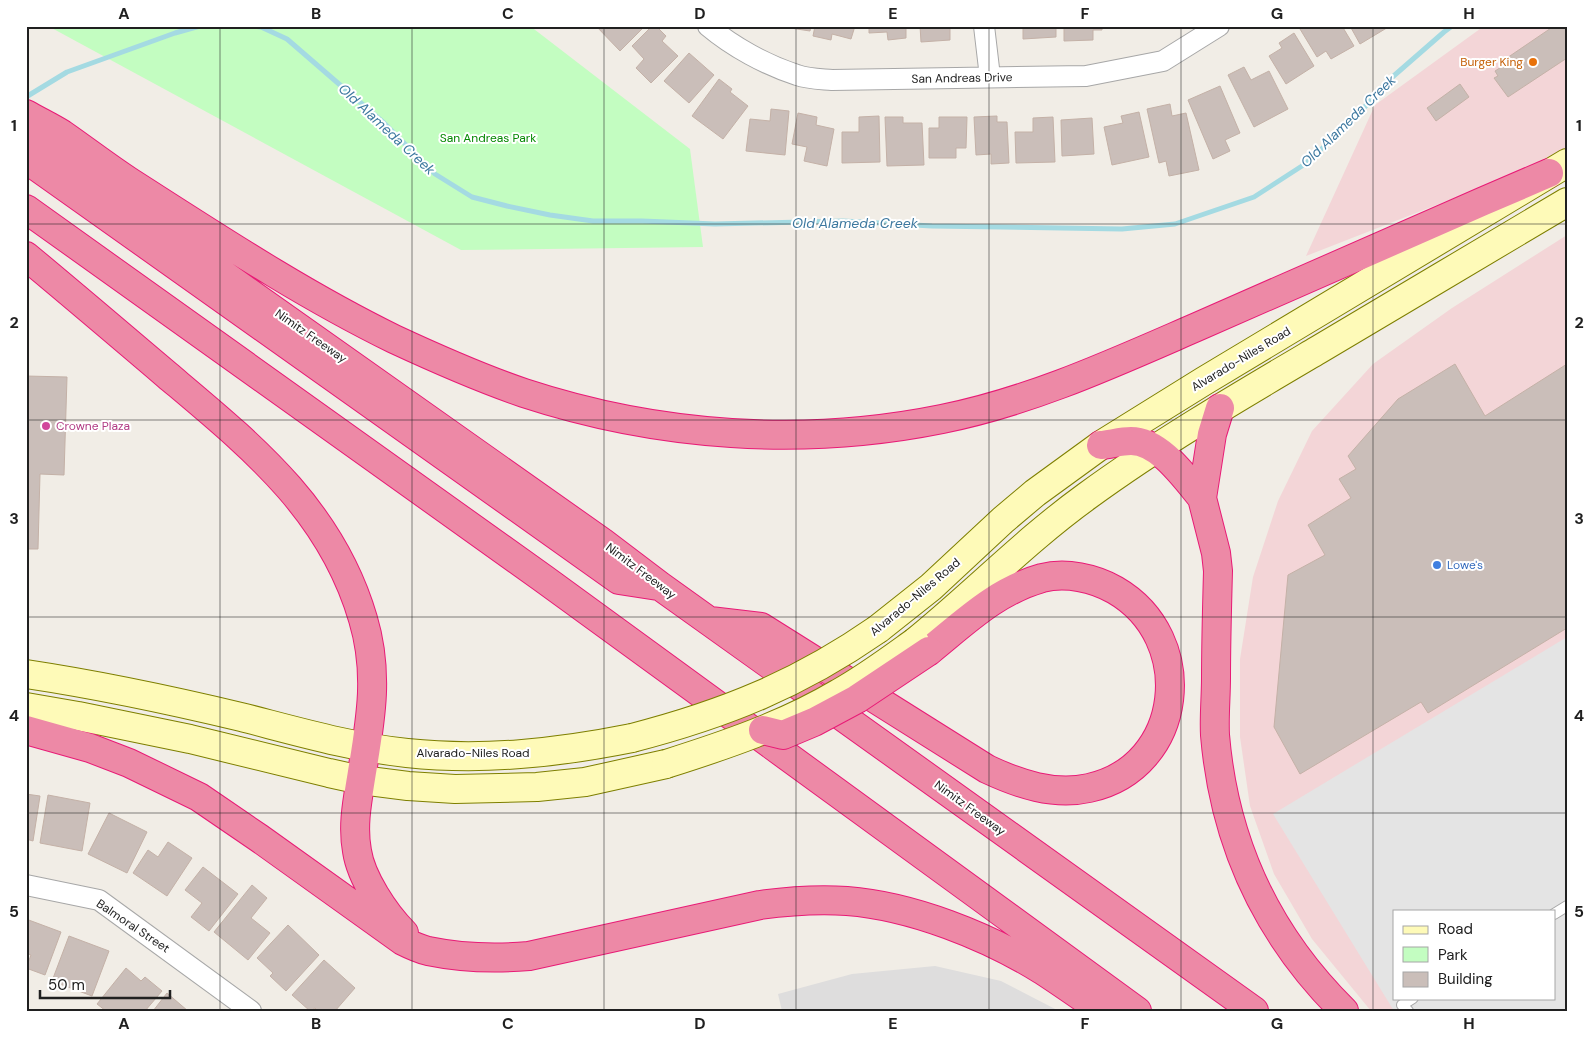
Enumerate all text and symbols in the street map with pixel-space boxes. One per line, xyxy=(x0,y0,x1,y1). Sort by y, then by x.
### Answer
text: A xyxy=(118,3,130,24)
text: B xyxy=(311,3,321,24)
text: C xyxy=(502,3,514,24)
text: D xyxy=(694,3,706,24)
text: E xyxy=(888,3,898,24)
text: F xyxy=(1081,3,1090,24)
text: G xyxy=(1271,3,1283,24)
text: H xyxy=(1463,3,1475,24)
place label: Burger King xyxy=(1460,54,1523,70)
marker: Burger King xyxy=(1527,56,1539,68)
street label: San Andreas Drive xyxy=(911,69,1013,87)
water label: Old Alameda Creek xyxy=(1296,70,1400,171)
water label: Old Alameda Creek xyxy=(335,80,440,179)
text: 1 xyxy=(11,115,17,136)
text: 1 xyxy=(1576,115,1582,136)
park label: San Andreas Park xyxy=(440,130,536,146)
water label: Old Alameda Creek xyxy=(792,214,919,232)
street label: Nimitz Freeway xyxy=(272,305,350,367)
text: 2 xyxy=(9,312,19,333)
text: 2 xyxy=(1574,312,1584,333)
street label: Alvarado-Niles Road xyxy=(1188,323,1294,395)
place label: Crowne Plaza xyxy=(56,418,130,434)
marker: Crowne Plaza xyxy=(40,420,52,432)
text: 3 xyxy=(9,508,19,529)
text: 3 xyxy=(1574,508,1584,529)
street label: Nimitz Freeway xyxy=(603,539,680,603)
street label: Alvarado-Niles Road xyxy=(867,555,963,639)
place label: Lowe's xyxy=(1447,557,1483,573)
marker: Lowe's xyxy=(1431,559,1443,571)
text: 4 xyxy=(9,705,19,726)
text: 4 xyxy=(1574,705,1584,726)
street label: Alvarado-Niles Road xyxy=(416,745,530,761)
street label: Nimitz Freeway xyxy=(931,777,1009,839)
street label: Balmoral Street xyxy=(93,896,173,957)
text: 5 xyxy=(9,901,19,922)
text: 5 xyxy=(1574,901,1584,922)
legend xyxy=(1393,910,1556,1000)
text: Road xyxy=(1438,919,1473,939)
text: Park xyxy=(1438,945,1468,965)
scale bar xyxy=(40,967,170,999)
text: Building xyxy=(1438,969,1493,989)
text: 50 m xyxy=(48,975,85,995)
text: A xyxy=(118,1013,130,1034)
text: B xyxy=(311,1013,321,1034)
text: C xyxy=(502,1013,514,1034)
text: D xyxy=(694,1013,706,1034)
text: E xyxy=(888,1013,898,1034)
text: F xyxy=(1081,1013,1090,1034)
text: G xyxy=(1271,1013,1283,1034)
text: H xyxy=(1463,1013,1475,1034)

